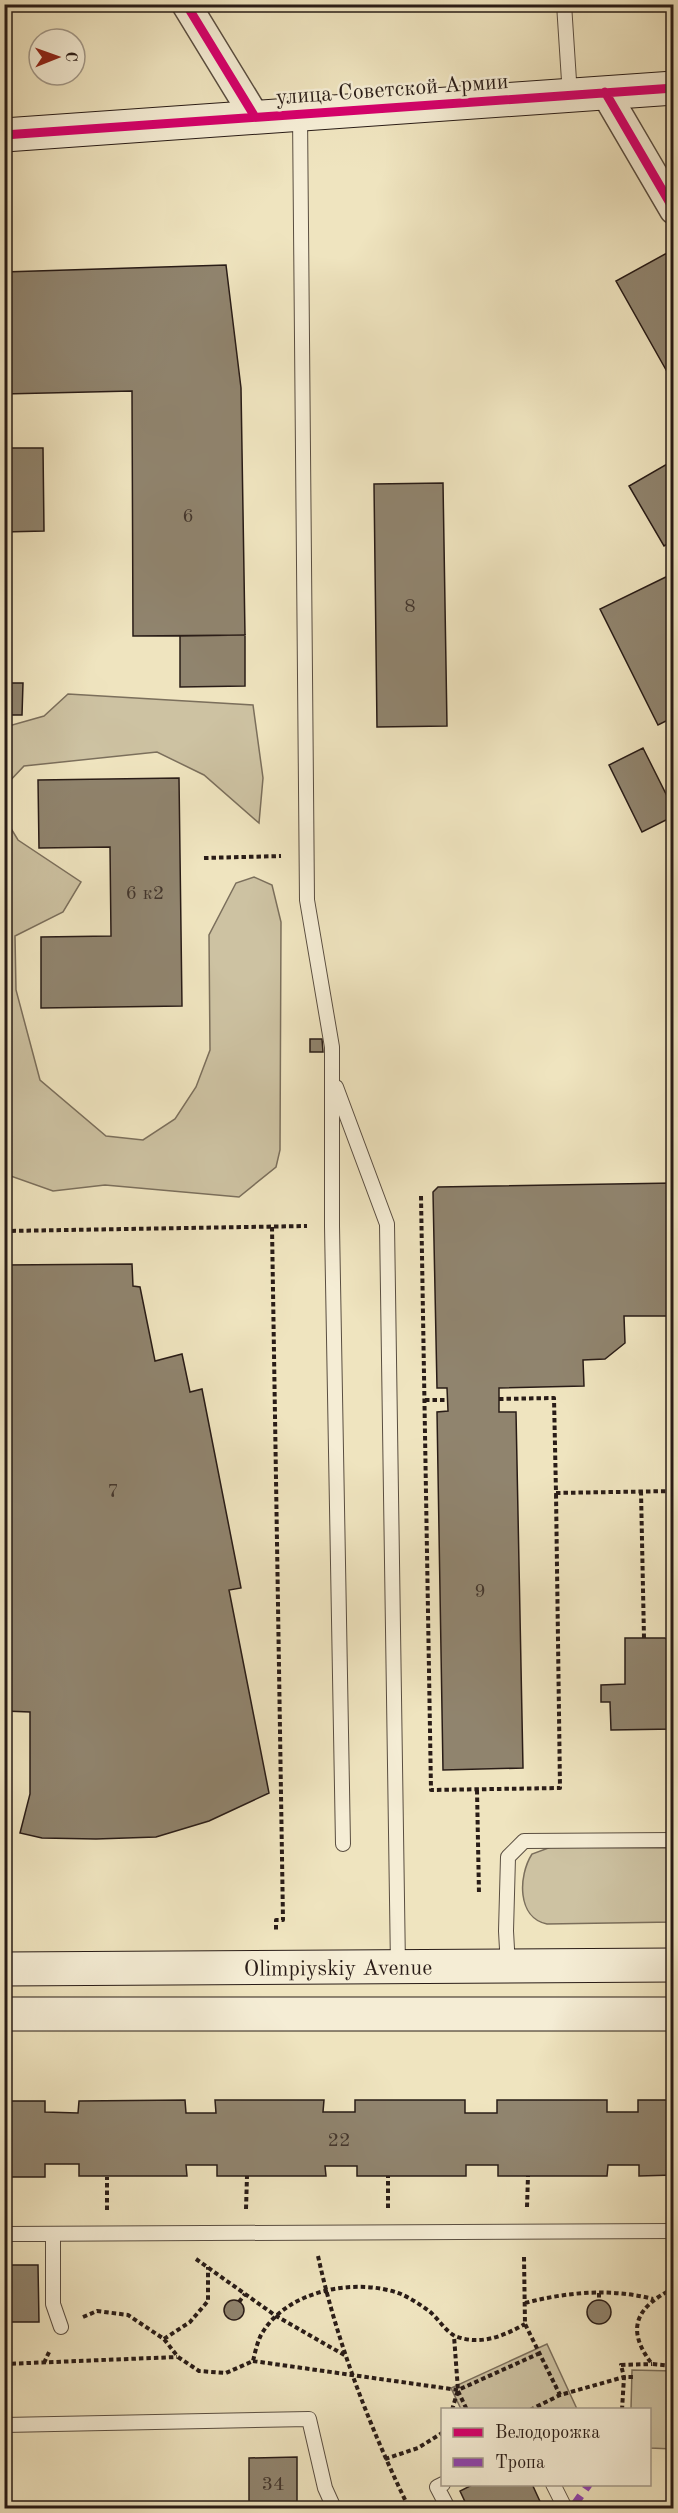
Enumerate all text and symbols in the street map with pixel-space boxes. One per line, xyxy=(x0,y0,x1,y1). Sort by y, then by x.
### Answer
north arrow xyxy=(27,27,87,87)
text: С xyxy=(62,51,78,62)
street label: улица Советской Армии xyxy=(275,71,509,109)
house number: 6 xyxy=(182,507,194,527)
house number: 8 xyxy=(404,597,416,617)
house number: 6 к2 xyxy=(126,884,164,904)
house number: 7 xyxy=(107,1482,119,1502)
house number: 9 xyxy=(474,1582,486,1602)
street label: Olimpiyskiy Avenue xyxy=(244,1957,432,1981)
house number: 22 xyxy=(327,2131,351,2151)
legend xyxy=(441,2408,651,2486)
text: Велодорожка xyxy=(495,2424,600,2442)
text: Тропа xyxy=(495,2454,545,2472)
house number: 34 xyxy=(261,2475,285,2495)

